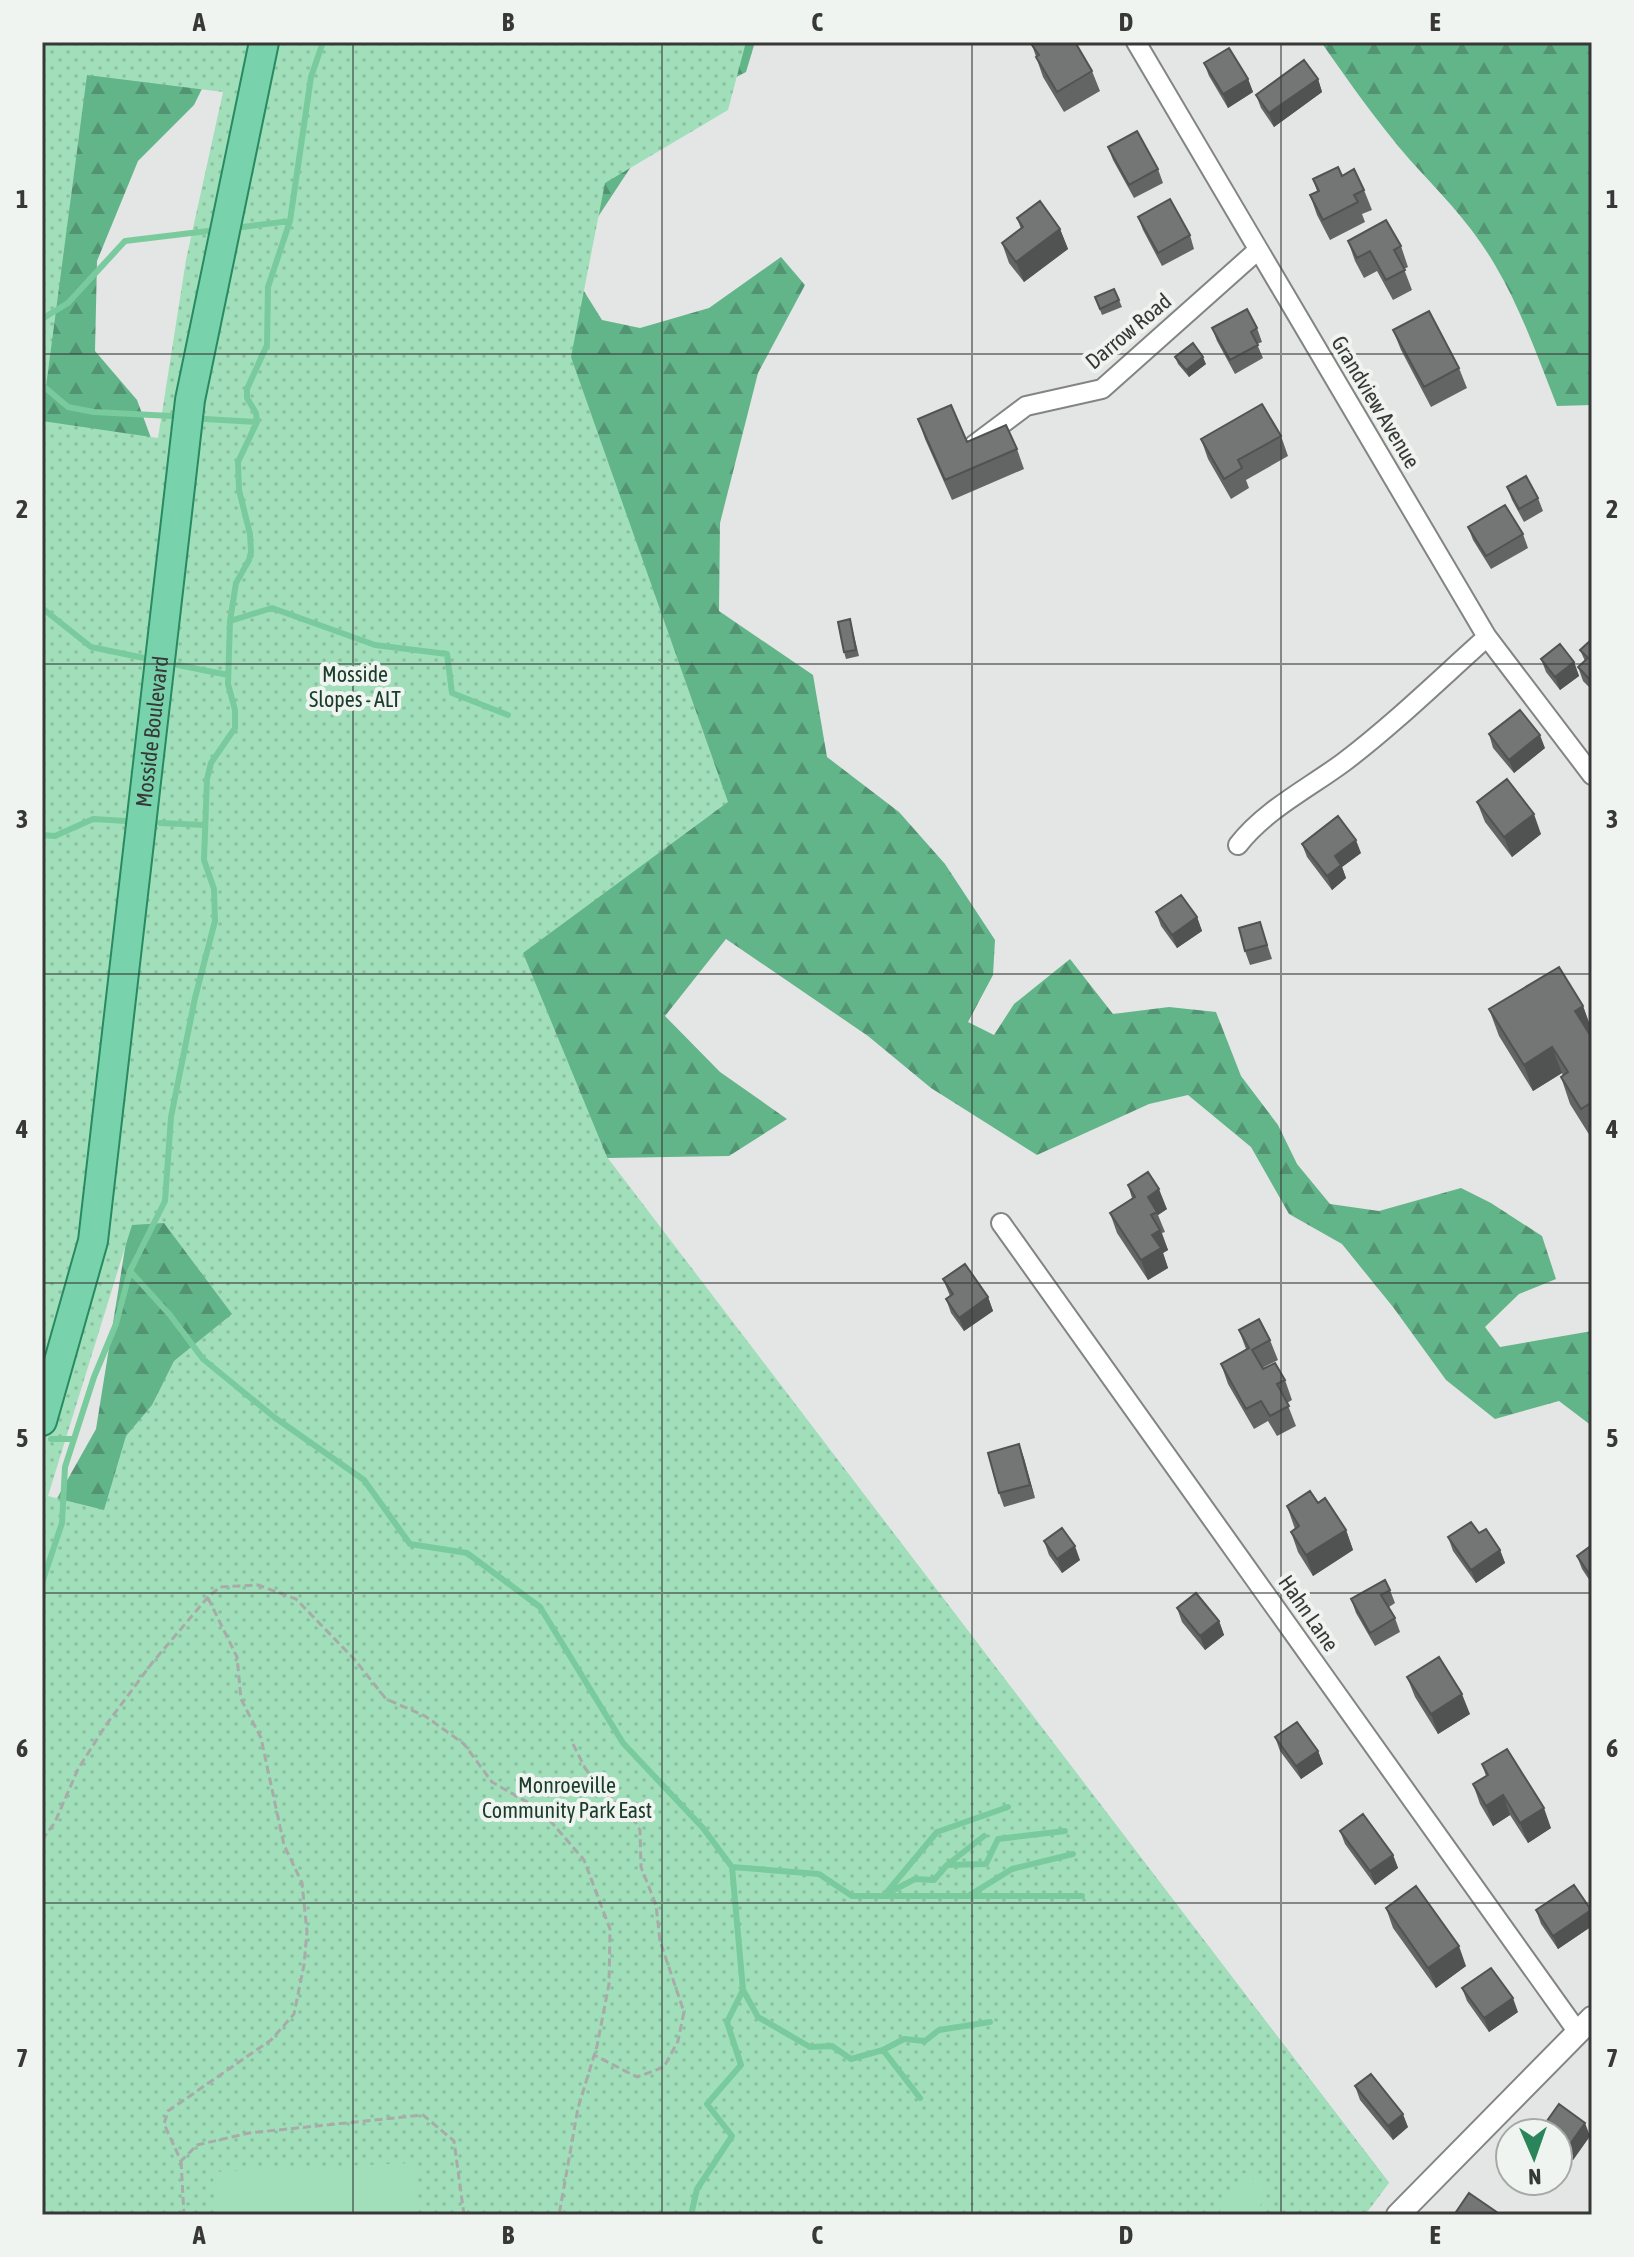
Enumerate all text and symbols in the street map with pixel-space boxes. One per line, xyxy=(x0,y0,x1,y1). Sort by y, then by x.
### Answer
text: A xyxy=(192,7,206,37)
text: B xyxy=(502,7,515,37)
text: C xyxy=(811,7,823,37)
text: D xyxy=(1119,7,1133,37)
text: E xyxy=(1429,7,1441,37)
text: 1 xyxy=(16,184,28,214)
text: 1 xyxy=(1606,184,1618,214)
street label: Darrow Road xyxy=(1080,288,1176,374)
street label: Grandview Avenue xyxy=(1326,331,1426,473)
text: 2 xyxy=(16,494,28,524)
text: 2 xyxy=(1606,494,1618,524)
street label: Mosside Boulevard xyxy=(130,654,173,808)
park label: Mosside Slopes - ALT xyxy=(309,661,401,712)
text: 3 xyxy=(16,804,28,834)
text: 3 xyxy=(1606,804,1618,834)
text: 4 xyxy=(15,1114,28,1144)
text: 4 xyxy=(1605,1114,1618,1144)
text: 5 xyxy=(16,1423,28,1453)
text: 5 xyxy=(1606,1423,1618,1453)
street label: Hahn Lane xyxy=(1273,1570,1345,1656)
text: 6 xyxy=(16,1733,28,1763)
text: 6 xyxy=(1606,1733,1618,1763)
park label: Monroeville Community Park East xyxy=(482,1772,652,1823)
text: 7 xyxy=(16,2043,28,2073)
text: 7 xyxy=(1606,2043,1618,2073)
north arrow xyxy=(1494,2117,1574,2197)
text: N xyxy=(1528,2164,1542,2190)
text: A xyxy=(192,2220,206,2250)
text: B xyxy=(502,2220,515,2250)
text: C xyxy=(811,2220,823,2250)
text: D xyxy=(1119,2220,1133,2250)
text: E xyxy=(1429,2220,1441,2250)

